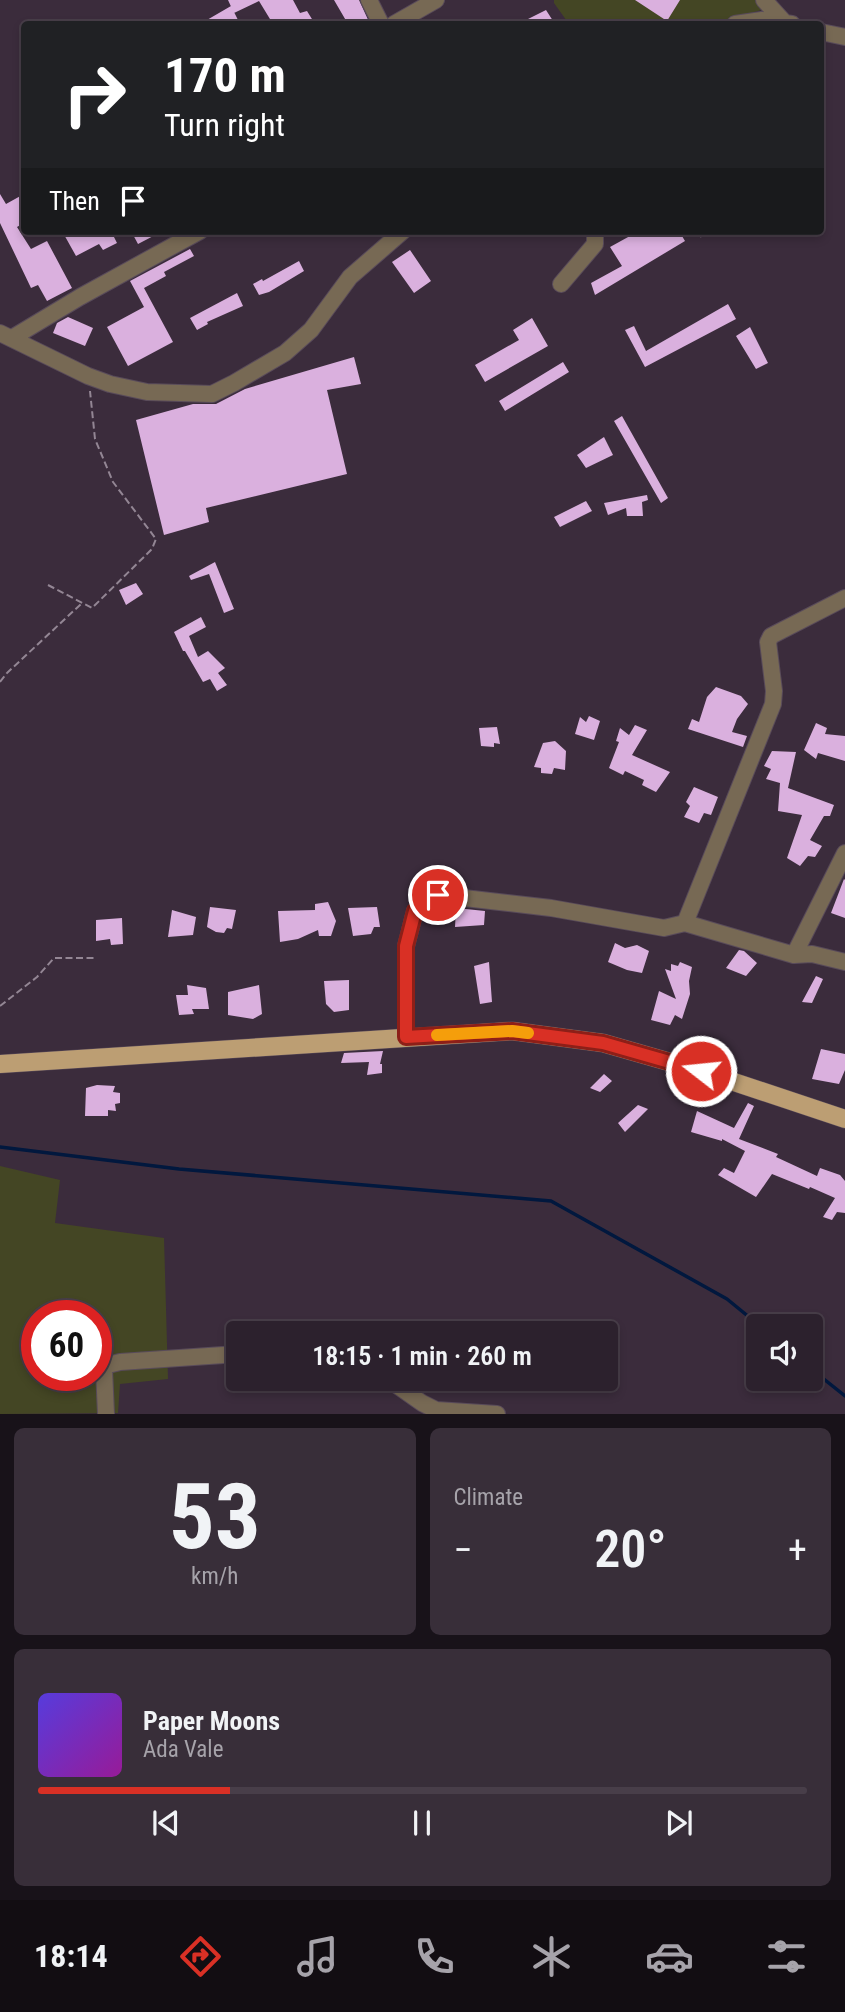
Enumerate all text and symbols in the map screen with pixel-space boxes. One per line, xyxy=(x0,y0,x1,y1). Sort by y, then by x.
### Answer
text: 170 m xyxy=(164,47,286,104)
icon: right xyxy=(49,49,140,140)
text: Turn right xyxy=(164,106,285,144)
icon: arrive xyxy=(114,182,152,220)
text: Then xyxy=(49,186,100,216)
pin xyxy=(408,865,468,925)
icon: arrive xyxy=(419,876,457,914)
position arrow xyxy=(664,1034,738,1108)
speed limit sign: 60 xyxy=(21,1300,112,1391)
map controls xyxy=(746,1314,823,1391)
button: sound xyxy=(746,1314,823,1391)
text: 18:15 · 1 min · 260 m xyxy=(312,1341,532,1371)
text: 53 xyxy=(169,1464,261,1570)
text: Climate xyxy=(454,1484,523,1511)
text: 20° xyxy=(594,1519,666,1580)
text: − xyxy=(454,1528,473,1572)
text: + xyxy=(788,1528,807,1572)
text: km/h xyxy=(191,1563,238,1590)
text: Paper Moons xyxy=(143,1706,280,1736)
text: Ada Vale xyxy=(143,1736,223,1763)
icon: previous xyxy=(147,1804,185,1842)
icon: pause xyxy=(403,1804,441,1842)
icon: next xyxy=(660,1804,698,1842)
icon: directions xyxy=(176,1932,225,1981)
icon: music xyxy=(293,1932,342,1981)
icon: phone xyxy=(410,1932,459,1981)
icon: climate xyxy=(527,1932,576,1981)
icon: car xyxy=(645,1932,694,1981)
icon: filters xyxy=(762,1932,811,1981)
text: 18:14 xyxy=(34,1937,108,1975)

